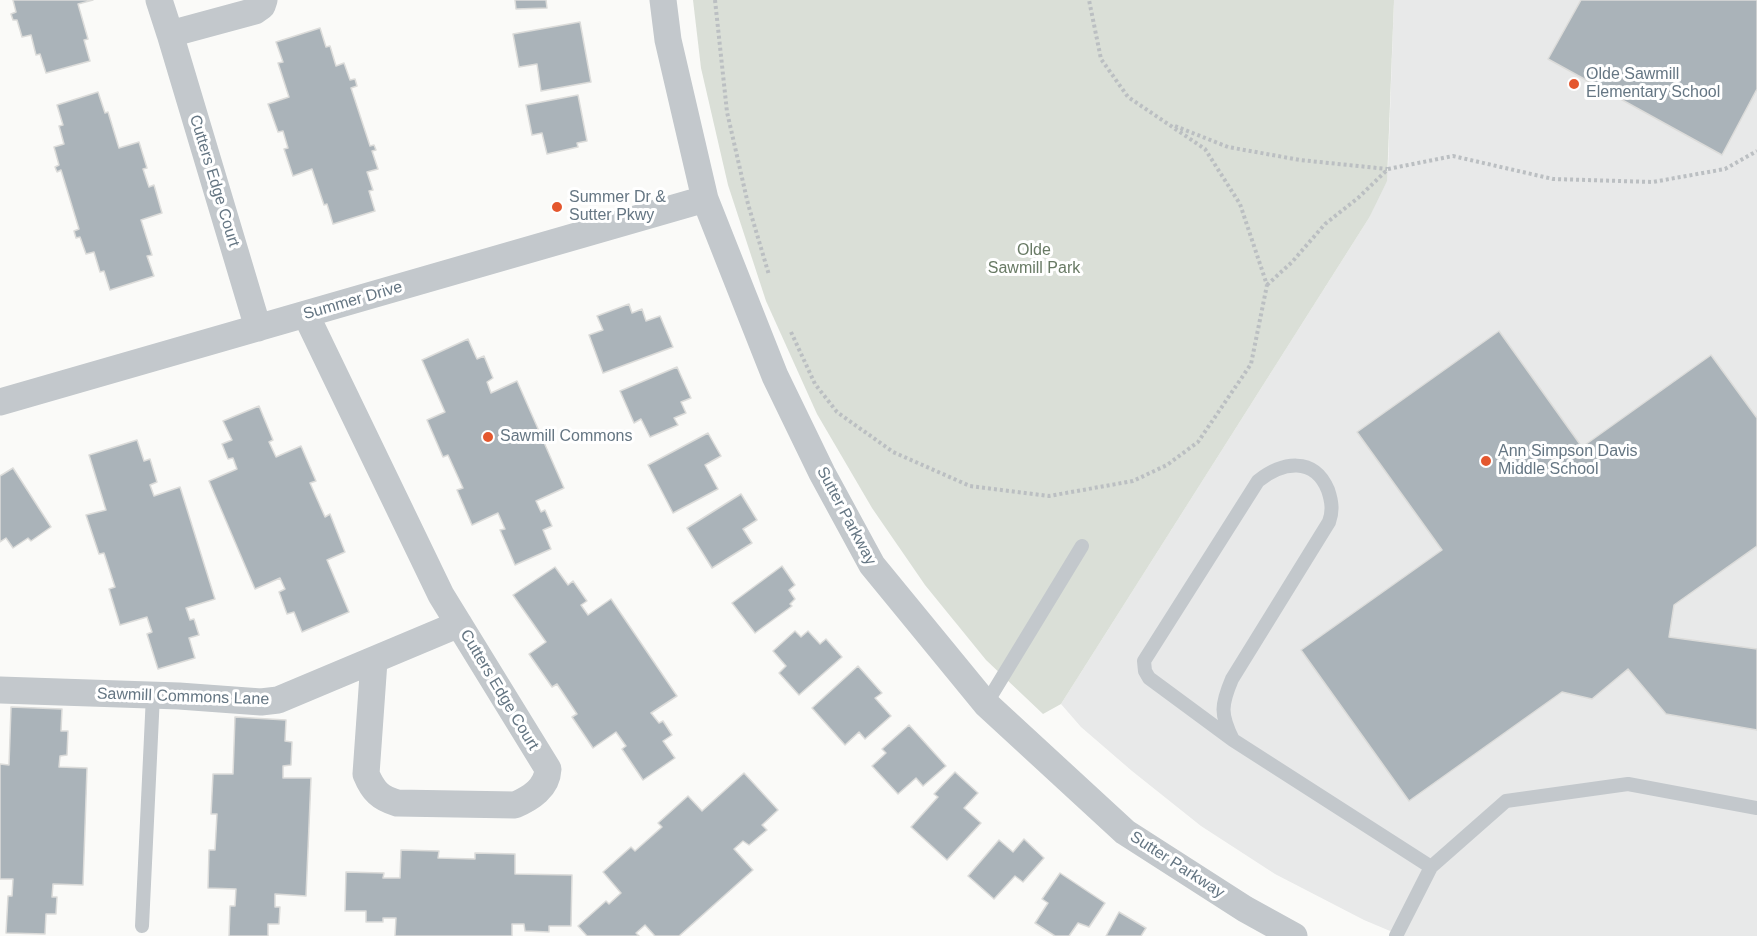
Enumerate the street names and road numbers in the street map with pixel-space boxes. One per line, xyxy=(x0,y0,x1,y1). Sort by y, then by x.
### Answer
street label: Cutters Edge Court xyxy=(185,113,243,249)
street label: Summer Drive xyxy=(301,278,405,324)
street label: Sutter Parkway xyxy=(812,464,880,568)
street label: Cutters Edge Court xyxy=(456,626,542,754)
street label: Sawmill Commons Lane xyxy=(96,684,270,710)
street label: Sutter Parkway xyxy=(1126,827,1228,903)

